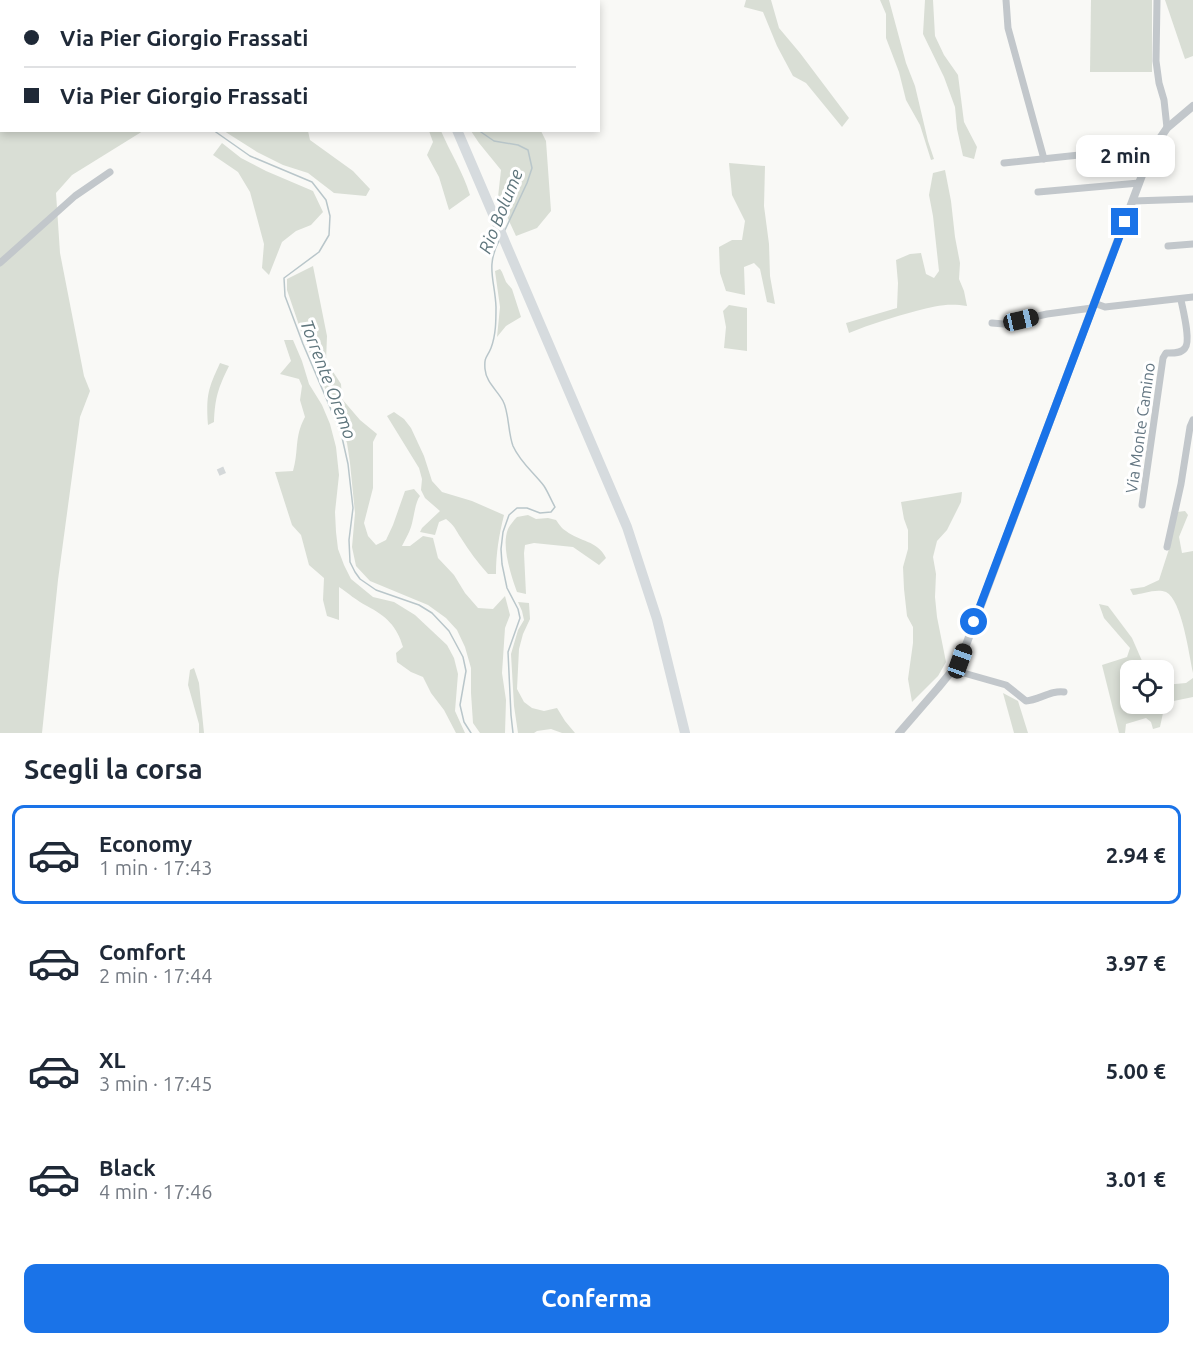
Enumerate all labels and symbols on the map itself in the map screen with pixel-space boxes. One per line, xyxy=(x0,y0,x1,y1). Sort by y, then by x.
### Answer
callout: 2 min xyxy=(1076,135,1174,177)
water label: Rio Bolume xyxy=(474,166,526,256)
route end xyxy=(1111,208,1138,235)
car xyxy=(1001,307,1041,333)
water label: Torrente Oremo xyxy=(297,317,361,442)
street label: Via Monte Camino xyxy=(1122,361,1158,495)
route start xyxy=(960,608,987,635)
car xyxy=(945,641,975,681)

